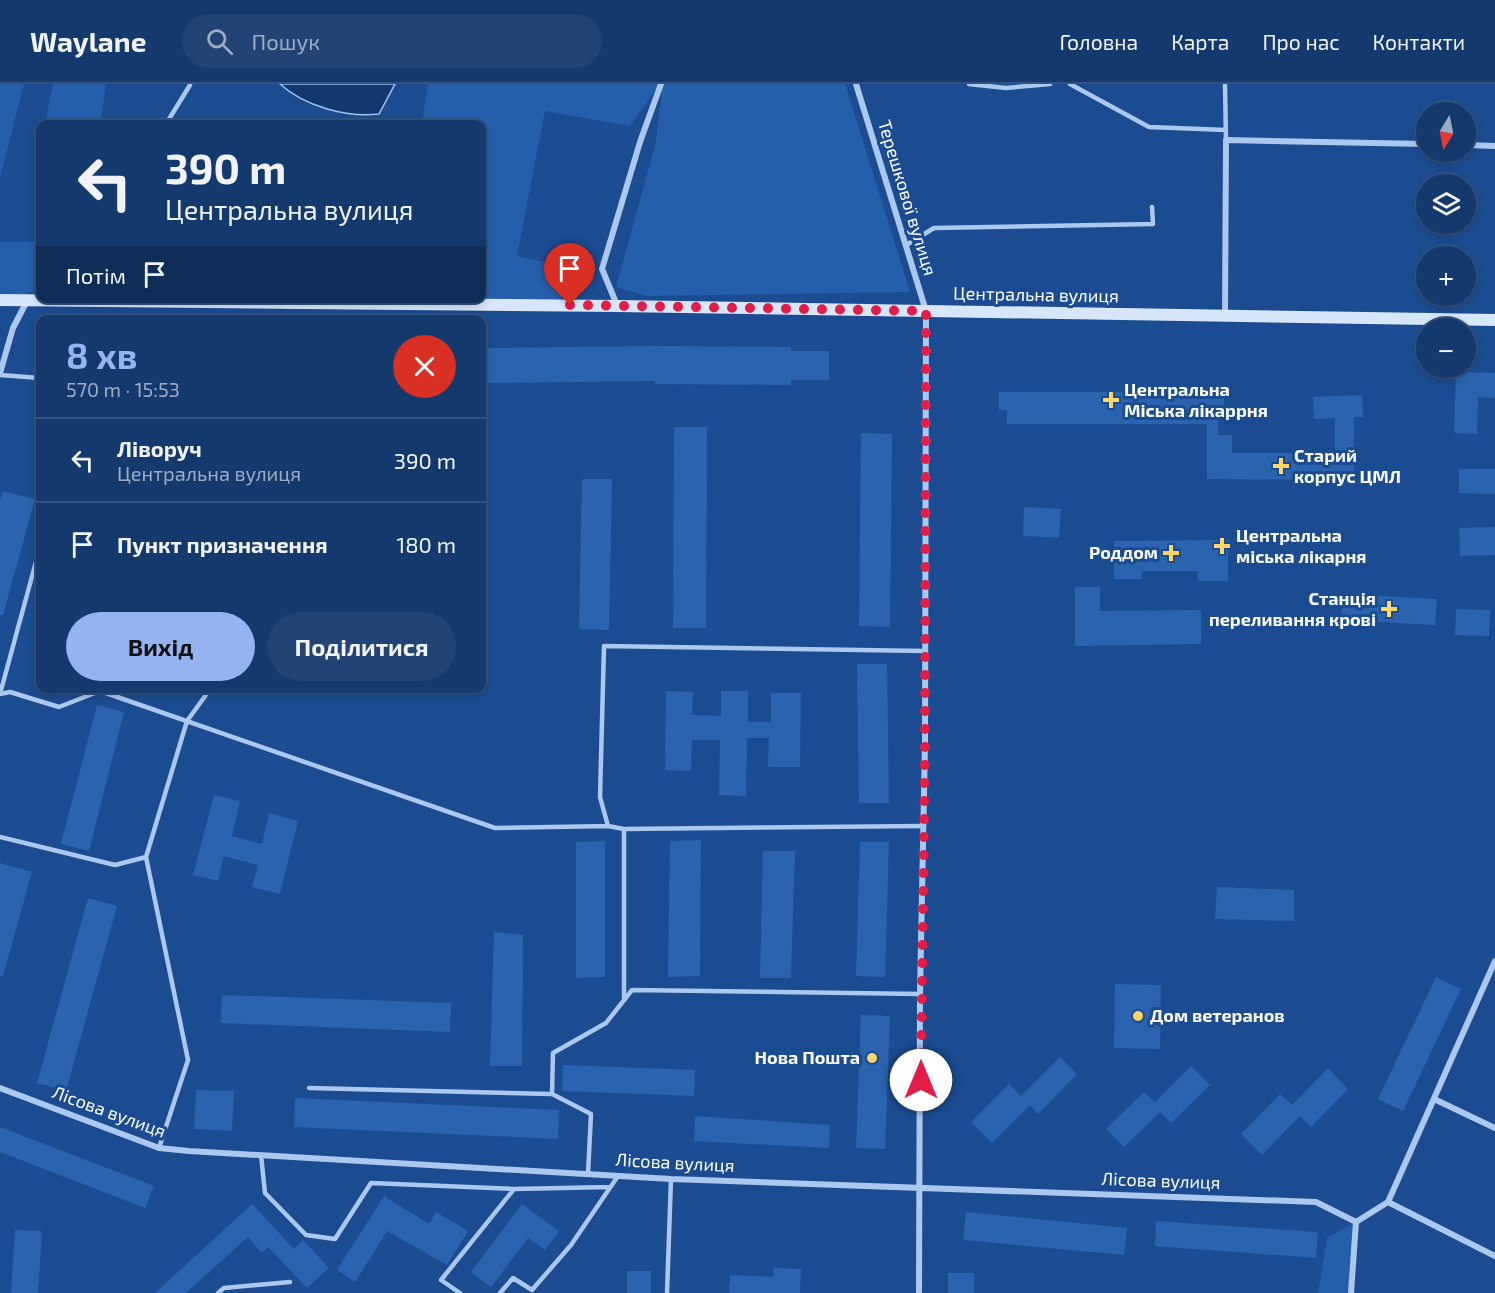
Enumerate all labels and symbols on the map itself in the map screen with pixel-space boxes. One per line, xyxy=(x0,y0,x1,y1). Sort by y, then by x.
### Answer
north arrow xyxy=(1416,102,1476,162)
street label: Терешкової вулиця xyxy=(874,117,942,278)
pin xyxy=(544,243,595,305)
street label: Центральна вулиця xyxy=(953,282,1119,306)
place label: Центральна Міська лікаррня xyxy=(1124,378,1268,421)
marker: Центральна Міська лікаррня xyxy=(1102,391,1120,409)
place label: Старий корпус ЦМЛ xyxy=(1294,444,1401,487)
marker: Старий корпус ЦМЛ xyxy=(1272,457,1290,475)
place label: Центральна міська лікарня xyxy=(1236,524,1367,567)
marker: Центральна міська лікарня xyxy=(1213,537,1231,555)
place label: Роддом xyxy=(1089,541,1158,563)
marker: Роддом xyxy=(1162,544,1180,562)
place label: Станція переливання крові xyxy=(1209,587,1376,630)
marker: Станція переливання крові xyxy=(1380,600,1398,618)
place label: Дом ветеранов xyxy=(1150,1004,1285,1026)
marker: Дом ветеранов xyxy=(1131,1009,1145,1023)
place label: Нова Пошта xyxy=(755,1046,860,1068)
position arrow xyxy=(889,1048,953,1112)
marker: Нова Пошта xyxy=(865,1051,879,1065)
street label: Лісова вулиця xyxy=(50,1080,169,1142)
street label: Лісова вулиця xyxy=(615,1148,735,1176)
street label: Лісова вулиця xyxy=(1101,1167,1221,1193)

